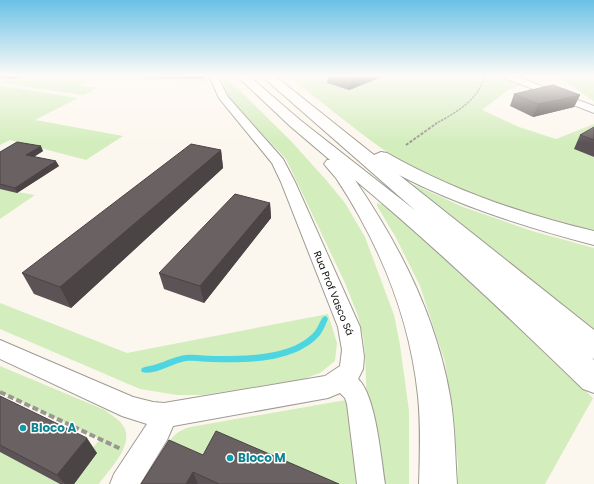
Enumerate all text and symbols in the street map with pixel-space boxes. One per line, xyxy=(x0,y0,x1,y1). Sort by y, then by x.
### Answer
street label: Rua Prof Vasco Sá xyxy=(310,249,357,338)
place label: Bloco A xyxy=(31,419,77,436)
marker: Bloco A xyxy=(18,423,28,433)
place label: Bloco M xyxy=(238,449,286,466)
marker: Bloco M xyxy=(225,453,235,463)

